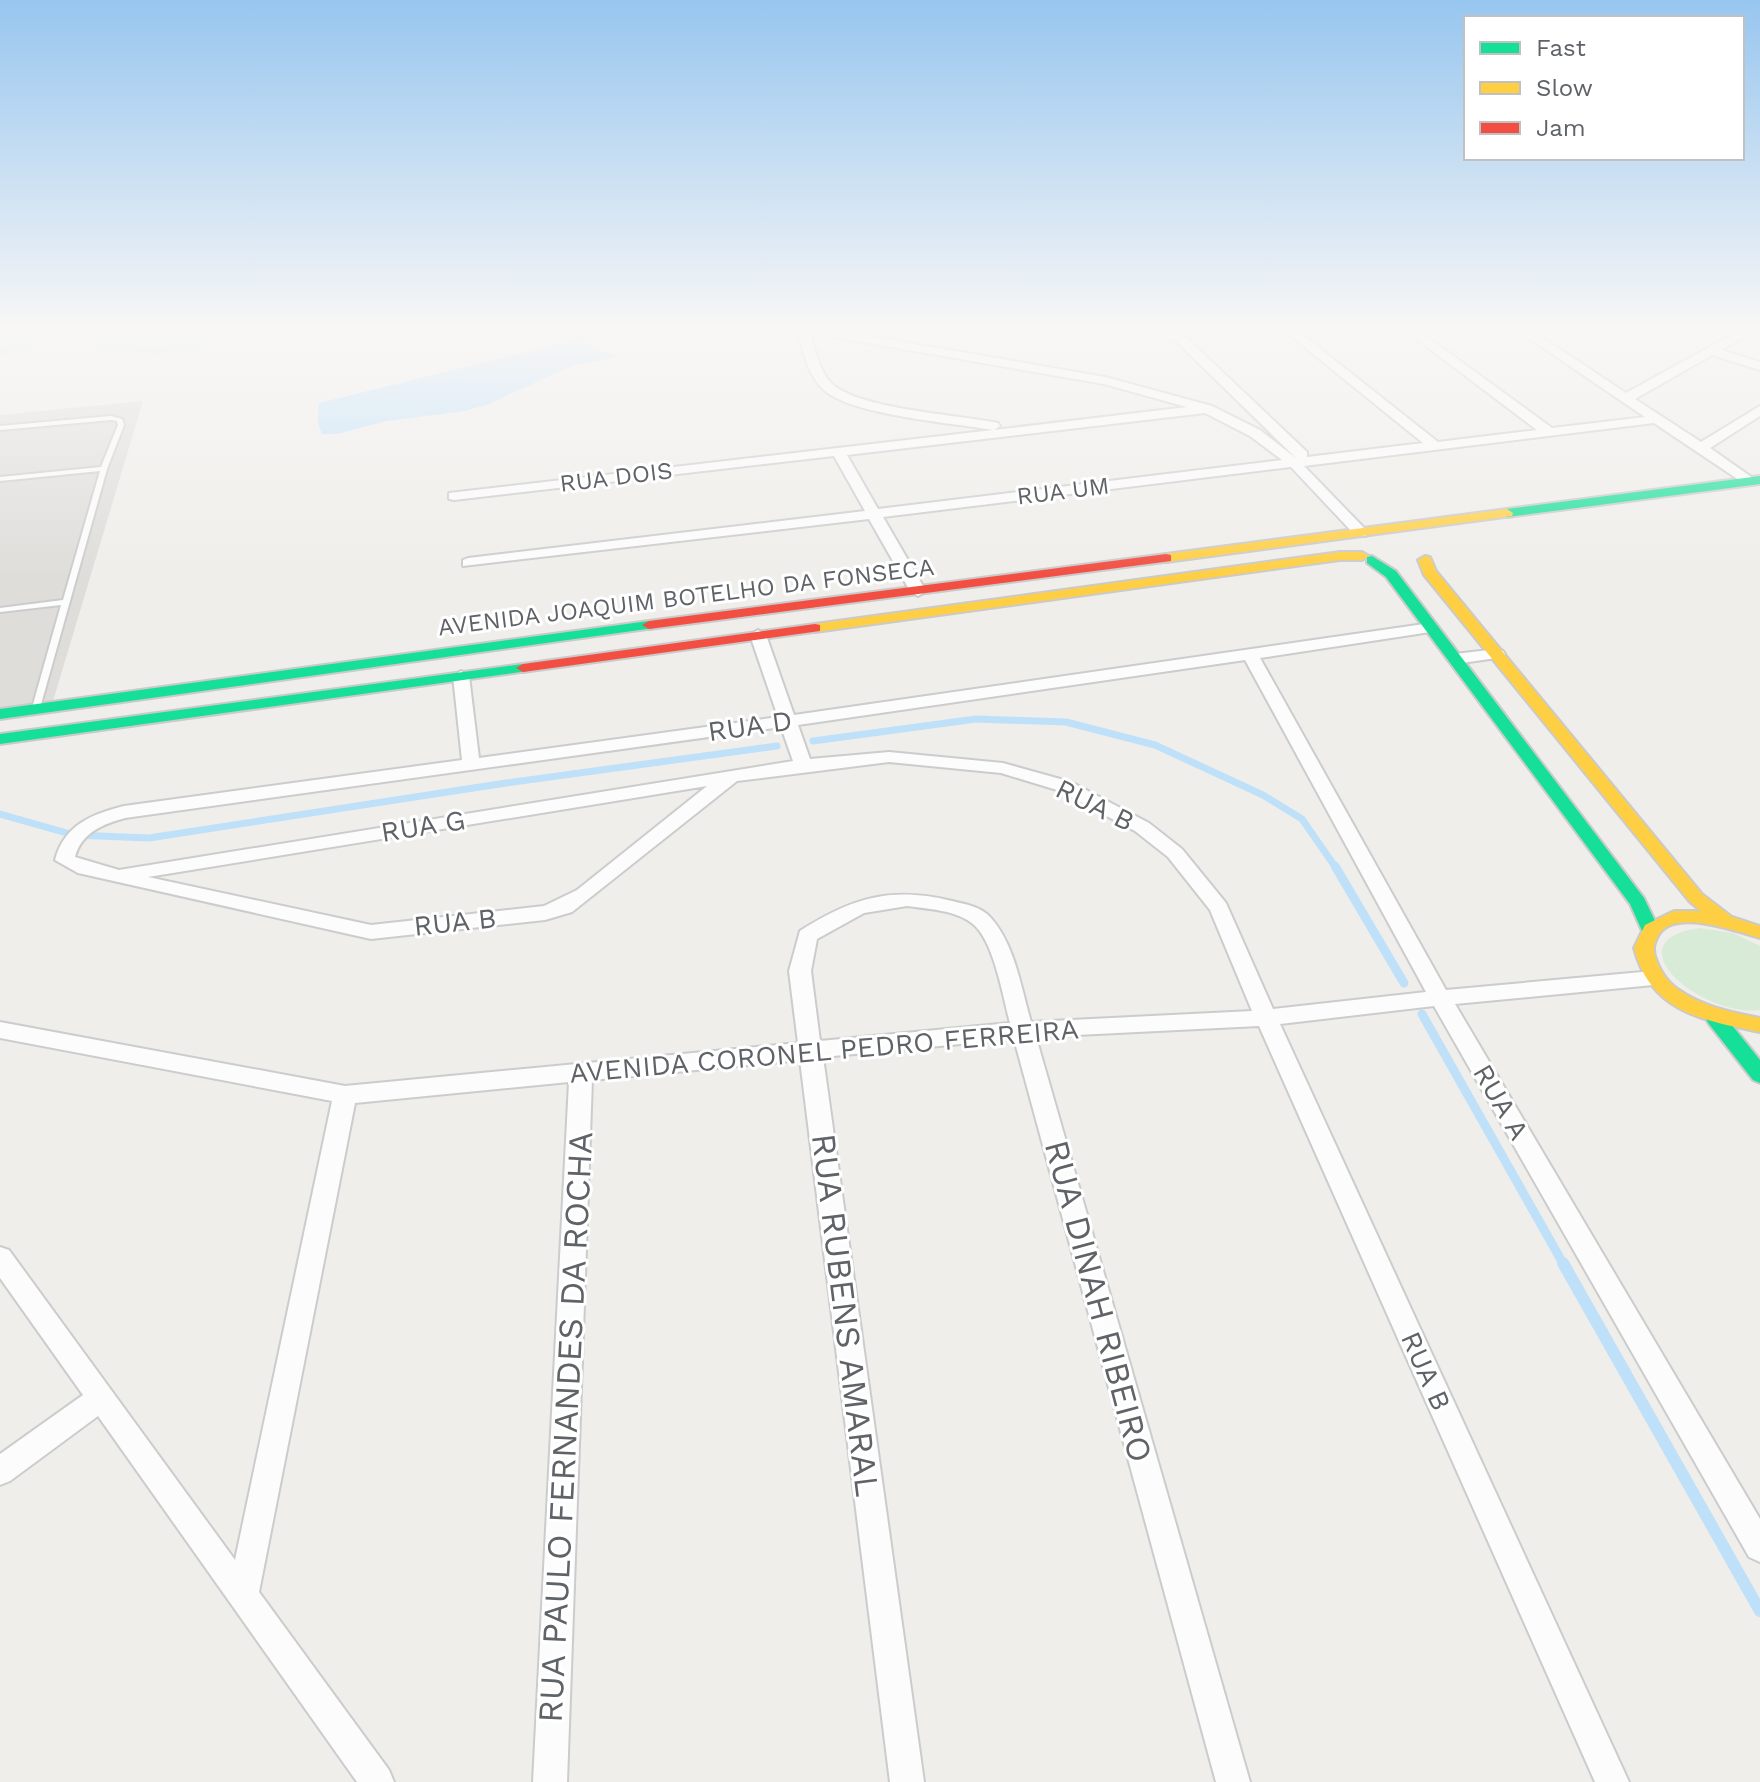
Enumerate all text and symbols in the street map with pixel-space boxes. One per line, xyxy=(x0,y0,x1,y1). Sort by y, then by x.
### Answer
legend xyxy=(1464,16,1744,160)
text: Fast xyxy=(1536,34,1586,62)
text: Slow xyxy=(1536,74,1593,102)
text: Jam xyxy=(1536,114,1586,142)
street label: RUA DOIS xyxy=(558,456,674,498)
street label: RUA UM xyxy=(1015,471,1111,511)
street label: AVENIDA JOAQUIM BOTELHO DA FONSECA xyxy=(436,553,936,641)
street label: RUA D xyxy=(706,704,794,748)
street label: RUA B xyxy=(1050,772,1140,838)
street label: RUA G xyxy=(378,803,468,849)
street label: RUA B xyxy=(412,901,498,943)
street label: AVENIDA CORONEL PEDRO FERREIRA xyxy=(568,1012,1080,1090)
street label: RUA A xyxy=(1466,1058,1536,1146)
street label: RUA PAULO FERNANDES DA ROCHA xyxy=(530,1130,600,1724)
street label: RUA RUBENS AMARAL xyxy=(804,1131,888,1499)
street label: RUA DINAH RIBEIRO xyxy=(1037,1136,1161,1466)
street label: RUA B xyxy=(1394,1326,1458,1416)

